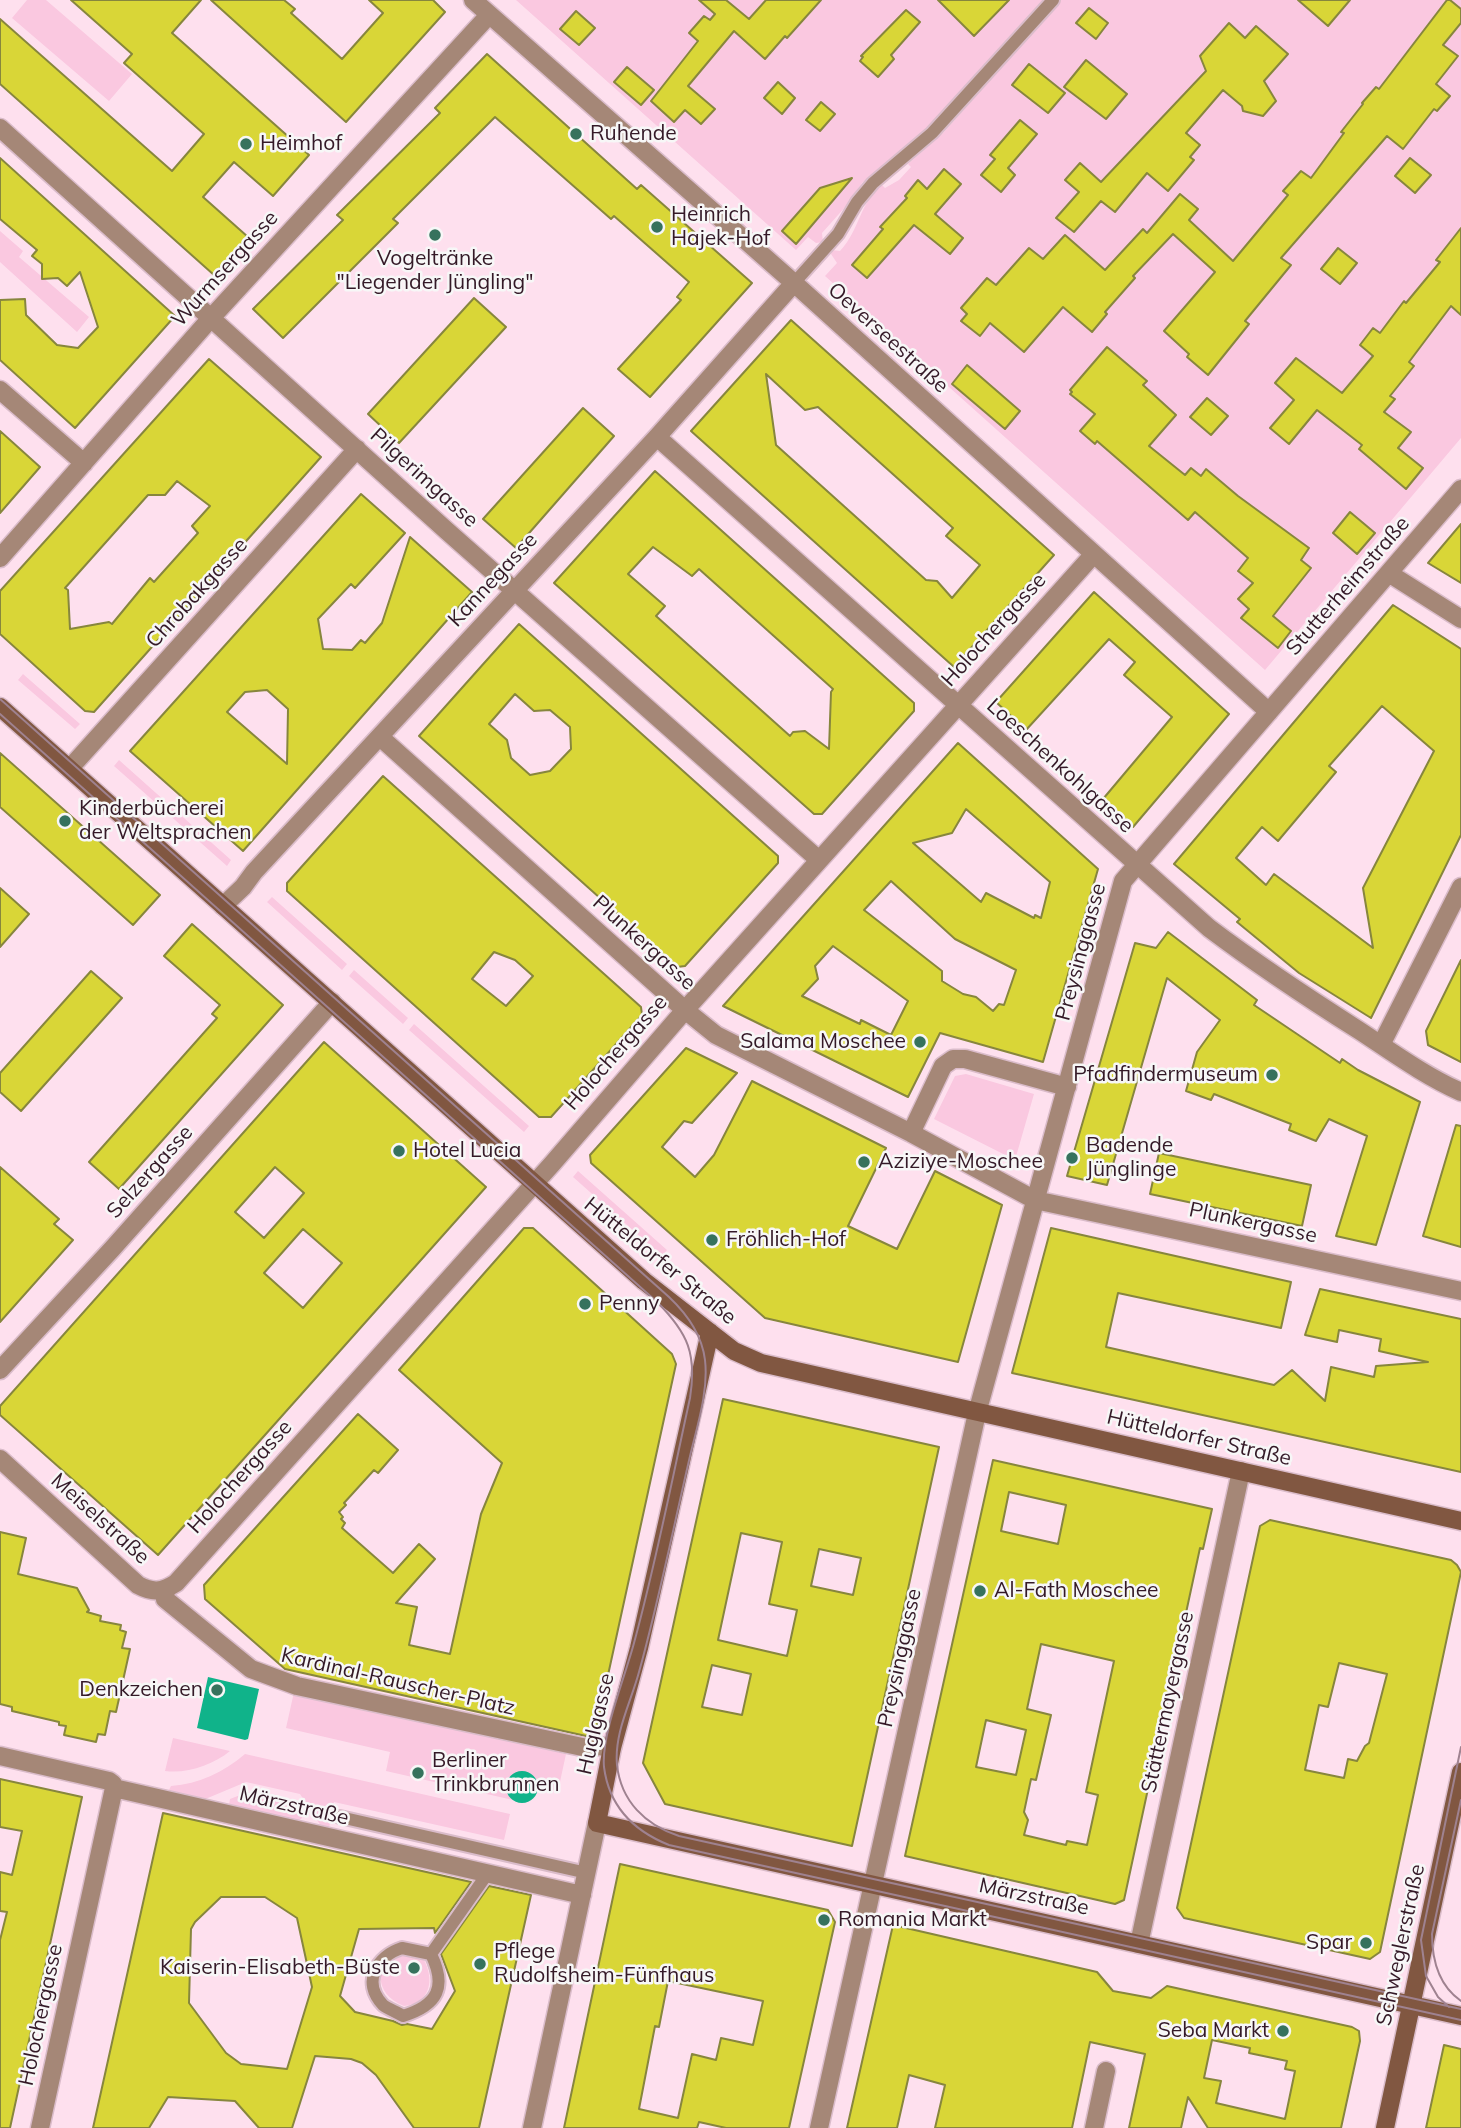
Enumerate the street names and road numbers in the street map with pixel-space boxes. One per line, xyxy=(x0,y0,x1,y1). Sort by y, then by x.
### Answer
street label: Wurmsergasse xyxy=(166,206,284,332)
street label: Oeverseestraße xyxy=(823,277,953,399)
street label: Pilgerimgasse xyxy=(365,423,483,533)
street label: Stutterheimstraße xyxy=(1281,511,1415,661)
street label: Kannegasse xyxy=(443,528,543,632)
street label: Chrobakgasse xyxy=(141,533,253,653)
street label: Holochergasse xyxy=(936,568,1052,692)
street label: Loeschenkohlgasse xyxy=(981,693,1139,839)
street label: Preysinggasse xyxy=(1051,881,1111,1023)
street label: Plunkergasse xyxy=(587,890,701,996)
street label: Holochergasse xyxy=(559,990,673,1116)
street label: Selzergasse xyxy=(102,1120,198,1224)
street label: Hütteldorfer Straße xyxy=(579,1192,741,1330)
street label: Plunkergasse xyxy=(1187,1197,1319,1249)
street label: Hütteldorfer Straße xyxy=(1104,1405,1294,1471)
street label: Holochergasse xyxy=(182,1415,298,1539)
street label: Meiselstraße xyxy=(46,1468,154,1570)
street label: Preysinggasse xyxy=(873,1586,927,1730)
street label: Stättermayergasse xyxy=(1136,1609,1200,1795)
street label: Kardinal-Rauscher-Platz xyxy=(279,1643,517,1721)
street label: Huglgasse xyxy=(572,1671,620,1777)
street label: Märzstraße xyxy=(237,1781,351,1831)
street label: Schweglerstraße xyxy=(1372,1862,1430,2028)
street label: Märzstraße xyxy=(977,1873,1091,1921)
street label: Holochergasse xyxy=(14,1942,68,2088)

